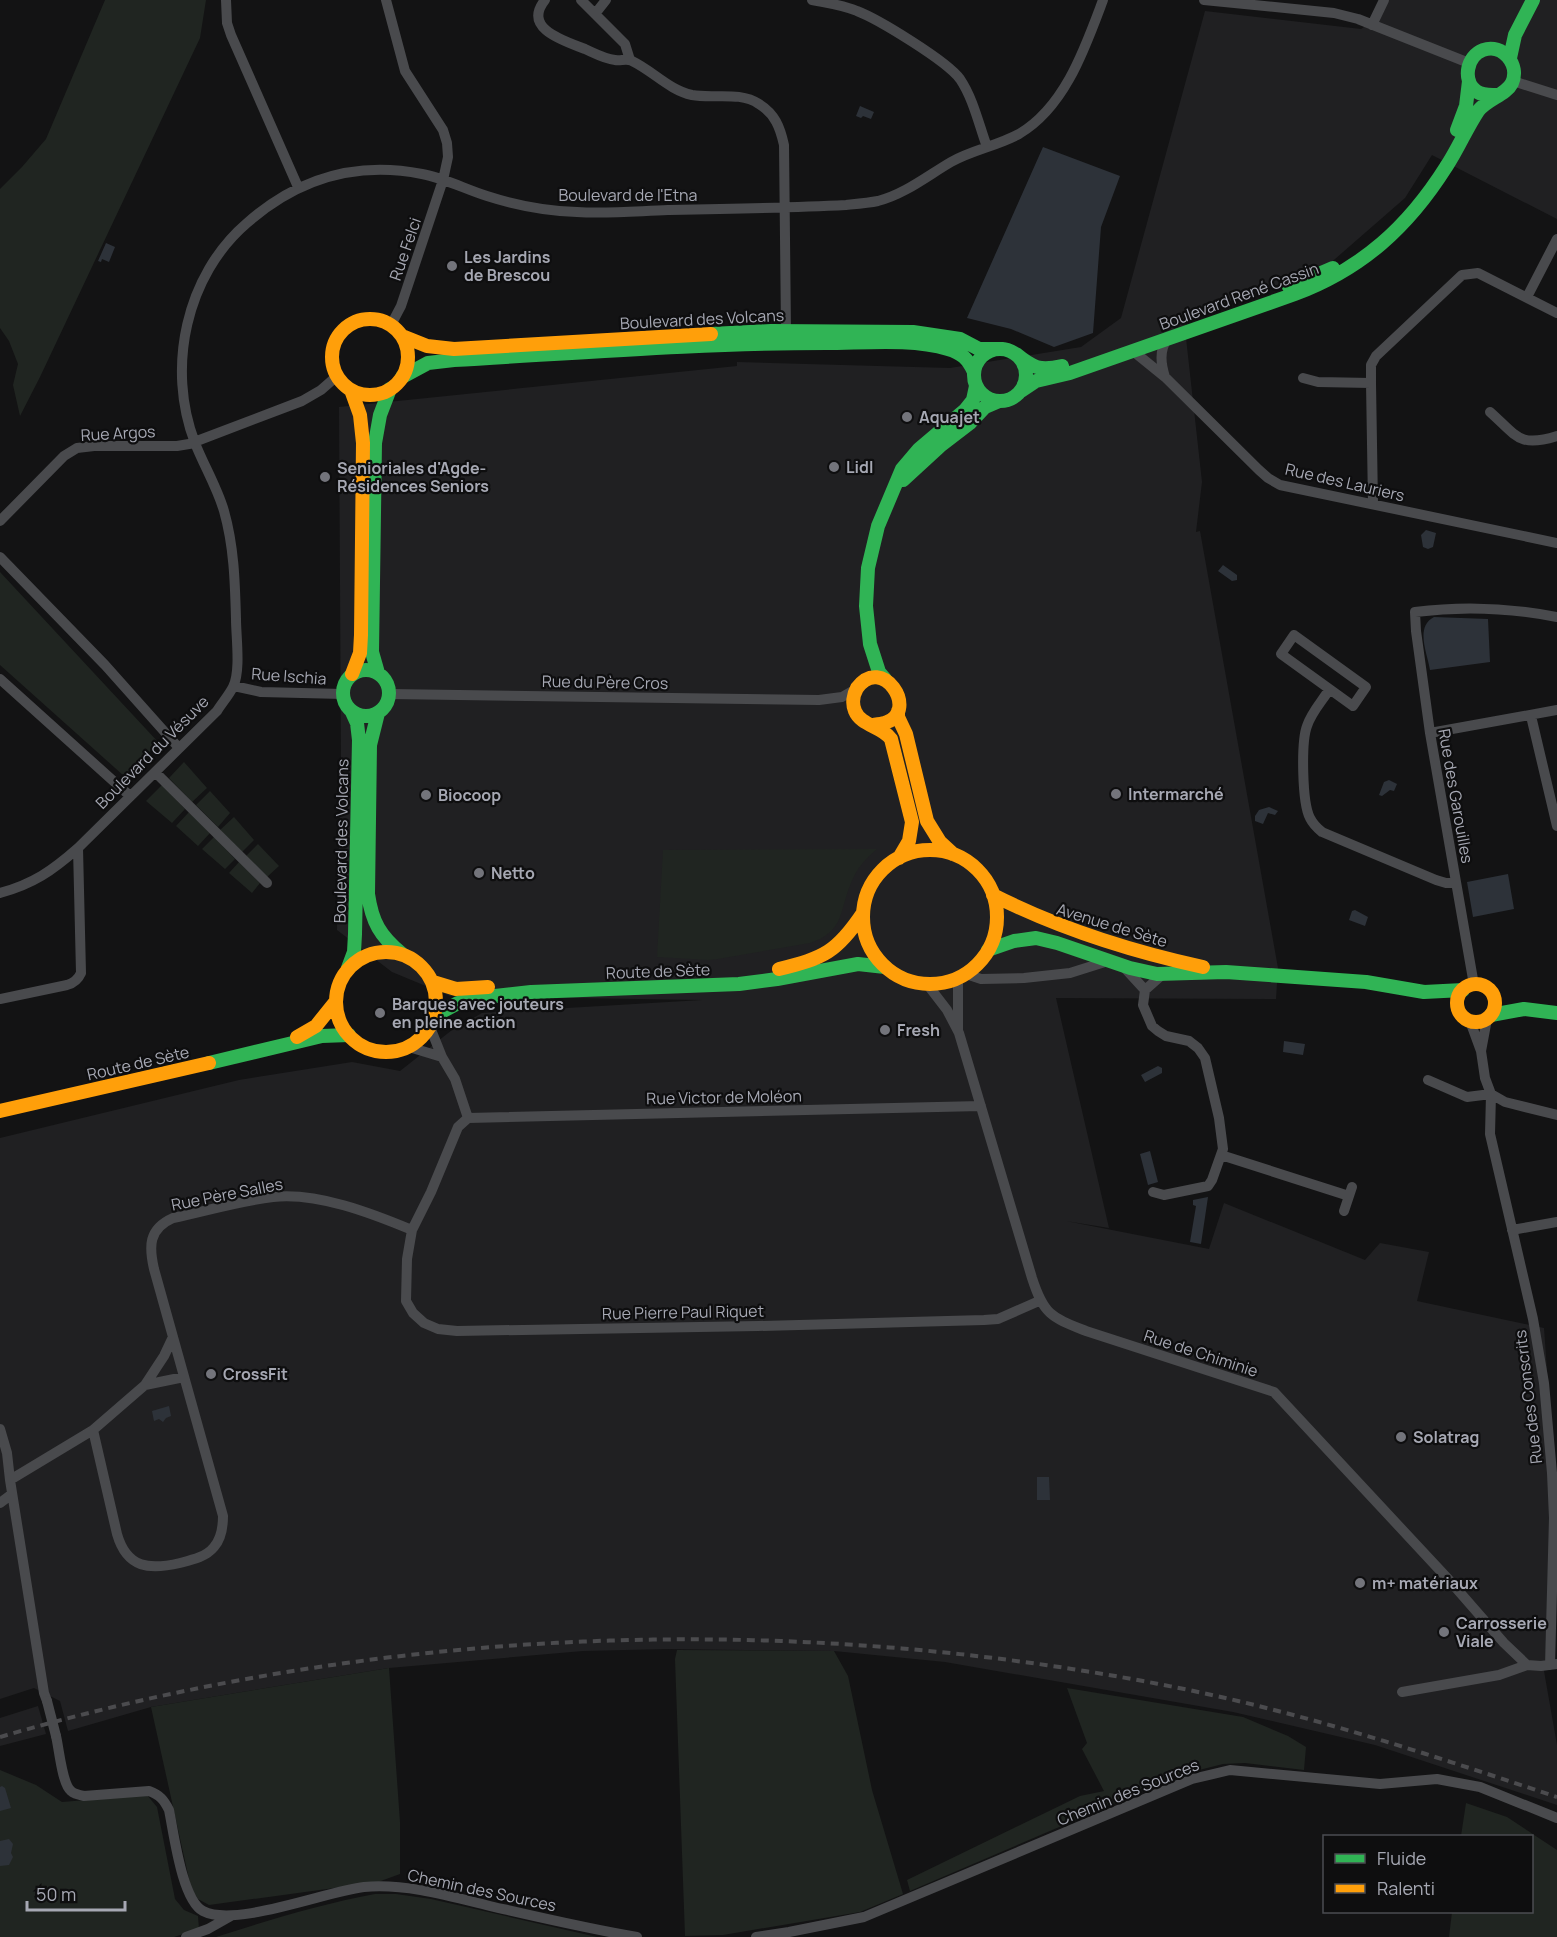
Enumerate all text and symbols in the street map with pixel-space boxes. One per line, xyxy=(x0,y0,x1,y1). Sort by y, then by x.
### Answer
street label: Boulevard de l'Etna xyxy=(559,184,698,206)
street label: Rue Felci xyxy=(384,214,426,284)
place label: Les Jardins de Brescou xyxy=(464,246,551,286)
street label: Boulevard René Cassin xyxy=(1156,257,1322,335)
marker: Les Jardins de Brescou xyxy=(445,259,459,273)
street label: Boulevard des Volcans xyxy=(619,304,785,334)
place label: Aquajet xyxy=(919,406,980,428)
marker: Aquajet xyxy=(900,410,914,424)
street label: Rue Argos xyxy=(80,420,156,446)
place label: Lidl xyxy=(846,456,873,478)
place label: Senioriales d'Agde- Résidences Seniors xyxy=(337,457,489,497)
street label: Rue des Lauriers xyxy=(1283,458,1407,506)
marker: Lidl xyxy=(827,460,841,474)
marker: Senioriales d'Agde- Résidences Seniors xyxy=(318,470,332,484)
street label: Rue Ischia xyxy=(251,662,327,690)
street label: Rue du Père Cros xyxy=(542,670,668,694)
street label: Boulevard du Vésuve xyxy=(91,691,213,813)
street label: Rue des Garouilles xyxy=(1433,727,1479,865)
street label: Boulevard des Volcans xyxy=(329,759,353,923)
place label: Intermarché xyxy=(1128,783,1224,805)
place label: Biocoop xyxy=(438,784,501,806)
marker: Intermarché xyxy=(1109,787,1123,801)
marker: Biocoop xyxy=(419,788,433,802)
place label: Netto xyxy=(491,862,535,884)
marker: Netto xyxy=(472,866,486,880)
street label: Avenue de Sète xyxy=(1054,898,1170,952)
street label: Route de Sète xyxy=(605,958,711,984)
place label: Barques avec jouteurs en pleine action xyxy=(392,993,564,1033)
marker: Barques avec jouteurs en pleine action xyxy=(373,1006,387,1020)
place label: Fresh xyxy=(897,1019,940,1041)
marker: Fresh xyxy=(878,1023,892,1037)
street label: Route de Sète xyxy=(85,1041,191,1085)
street label: Rue Victor de Moléon xyxy=(646,1085,802,1109)
street label: Rue Père Salles xyxy=(169,1172,285,1216)
street label: Rue Pierre Paul Riquet xyxy=(602,1300,764,1324)
street label: Rue de Chiminie xyxy=(1141,1324,1261,1382)
street label: Rue des Conscrits xyxy=(1509,1329,1547,1465)
place label: CrossFit xyxy=(223,1363,288,1385)
marker: CrossFit xyxy=(204,1367,218,1381)
place label: Solatrag xyxy=(1413,1426,1479,1448)
marker: Solatrag xyxy=(1394,1430,1408,1444)
place label: m+ matériaux xyxy=(1372,1572,1478,1594)
marker: m+ matériaux xyxy=(1353,1576,1367,1590)
place label: Carrosserie Viale xyxy=(1456,1612,1547,1652)
marker: Carrosserie Viale xyxy=(1437,1625,1451,1639)
street label: Chemin des Sources xyxy=(1054,1753,1202,1831)
legend xyxy=(1323,1835,1533,1913)
text: Fluide xyxy=(1377,1846,1426,1870)
street label: Chemin des Sources xyxy=(406,1864,558,1916)
scale bar xyxy=(27,1874,124,1912)
text: Ralenti xyxy=(1377,1876,1435,1900)
text: 50 m xyxy=(36,1882,76,1906)

